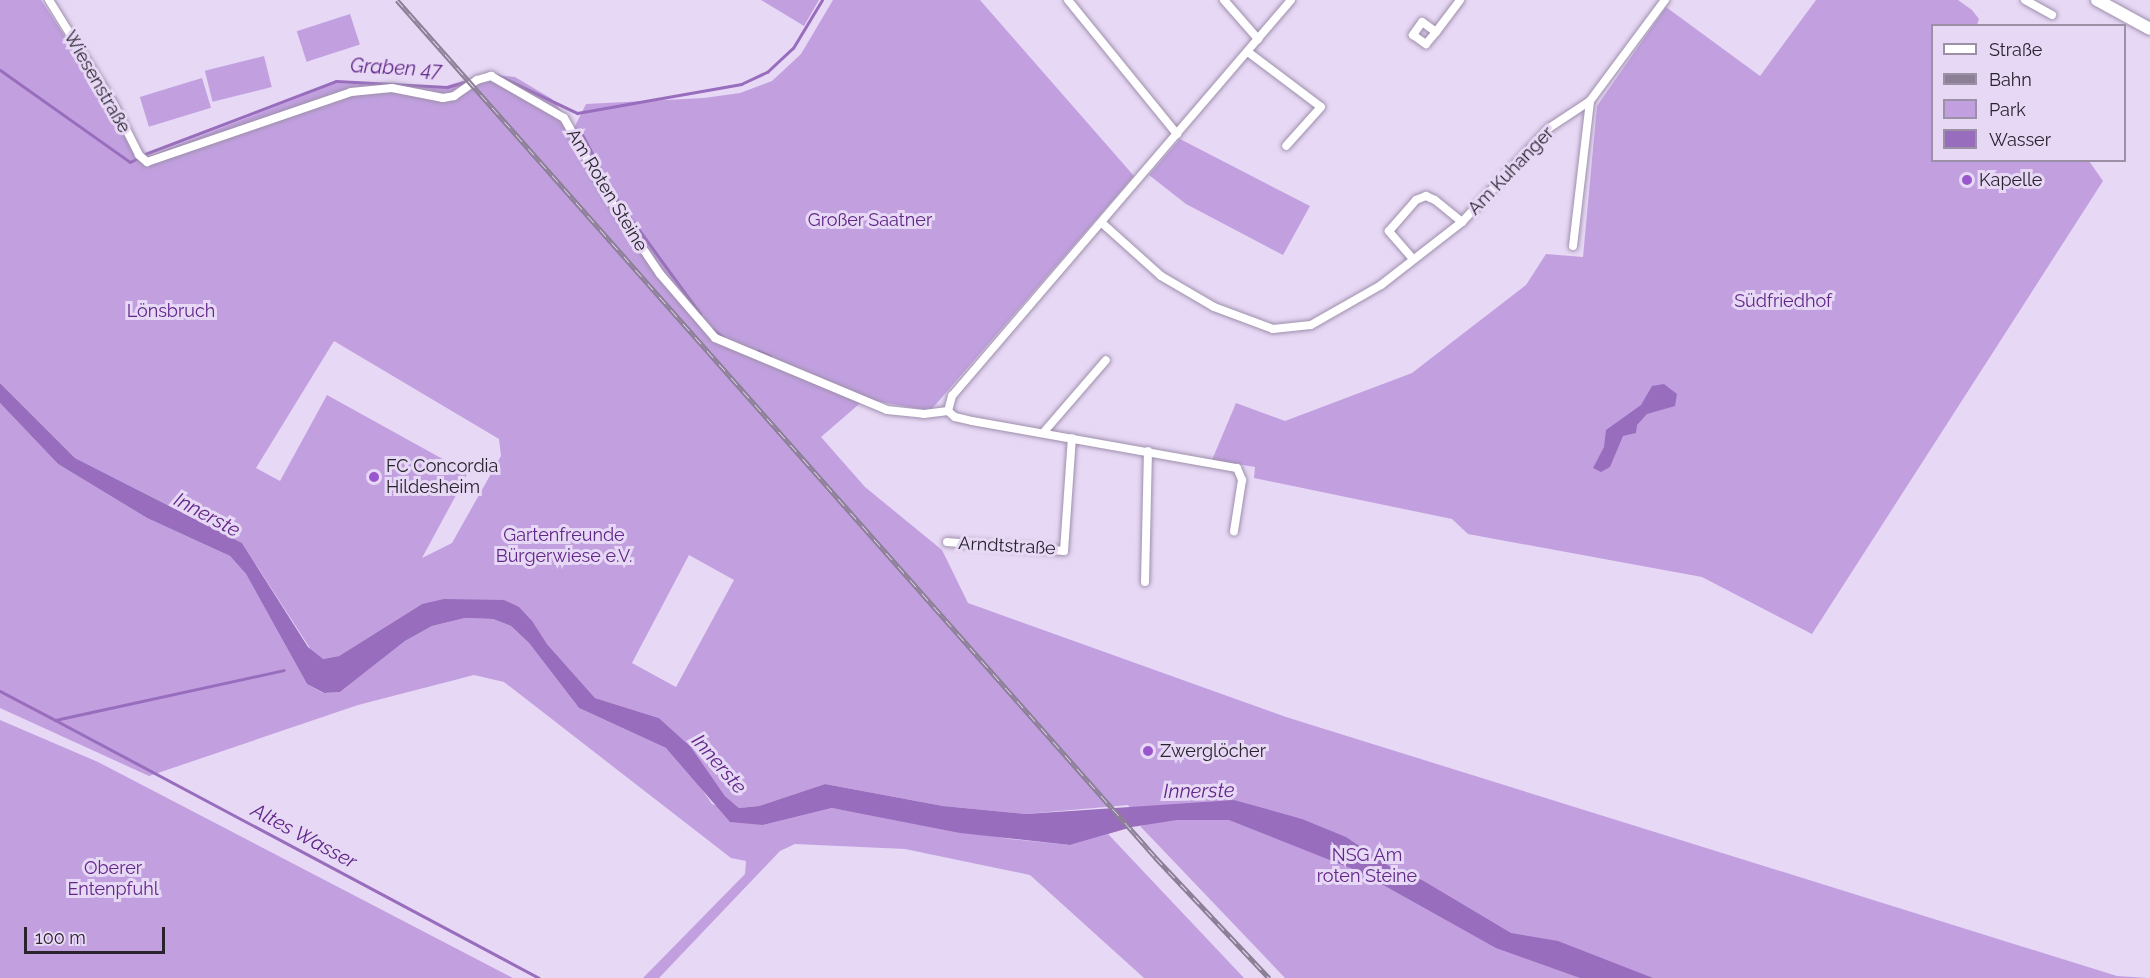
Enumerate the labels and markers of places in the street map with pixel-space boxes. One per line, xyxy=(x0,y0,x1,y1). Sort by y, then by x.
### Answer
place label: Kapelle xyxy=(1979,169,2042,191)
marker: Kapelle xyxy=(1960,173,1974,187)
place label: FC Concordia Hildesheim xyxy=(386,456,498,498)
marker: FC Concordia Hildesheim xyxy=(367,470,381,484)
place label: Zwerglöcher xyxy=(1160,740,1266,762)
marker: Zwerglöcher xyxy=(1141,744,1155,758)

